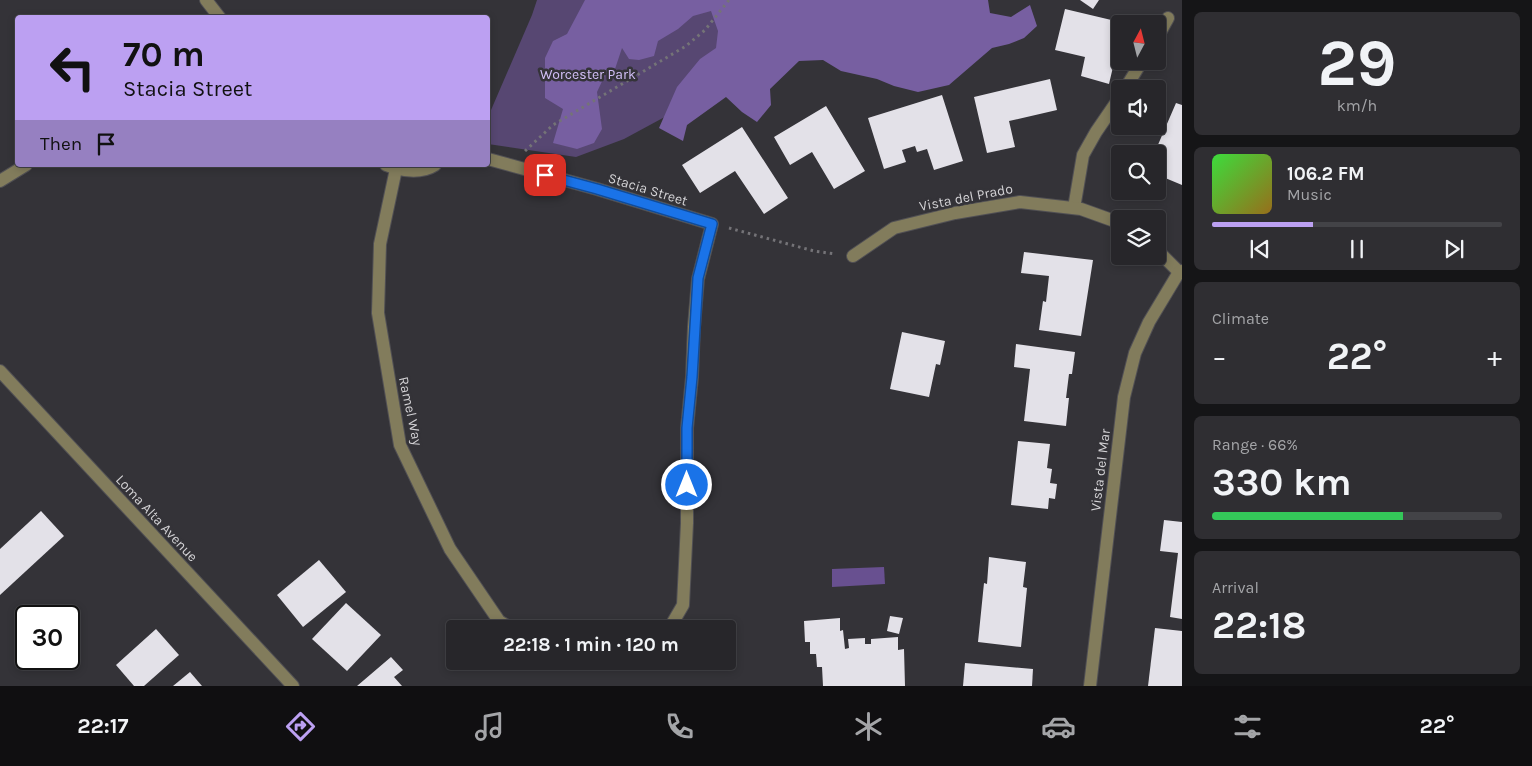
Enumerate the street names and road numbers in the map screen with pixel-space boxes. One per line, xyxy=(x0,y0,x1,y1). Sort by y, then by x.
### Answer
street label: Stacia Street xyxy=(606,169,690,210)
street label: Vista del Prado xyxy=(918,180,1014,215)
street label: Ramel Way xyxy=(395,375,426,448)
street label: Vista del Mar xyxy=(1087,427,1114,512)
street label: Loma Alta Avenue xyxy=(112,471,201,565)

